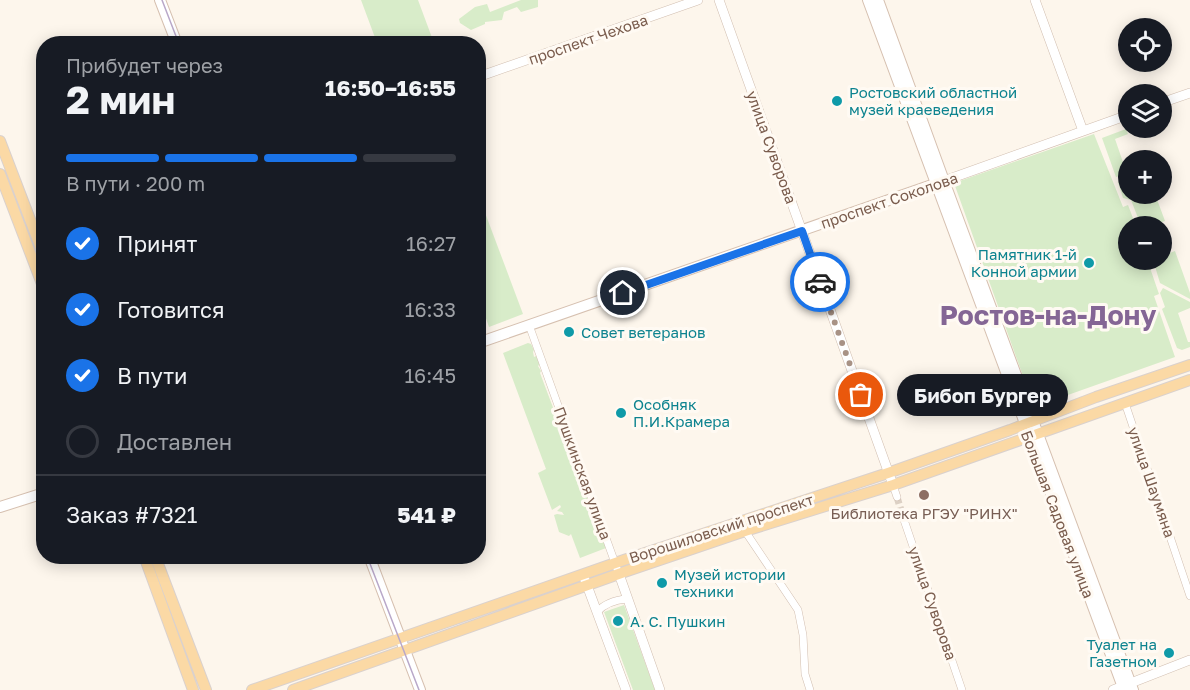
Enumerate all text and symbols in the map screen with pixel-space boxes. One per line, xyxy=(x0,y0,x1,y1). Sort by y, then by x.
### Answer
street label: проспект Чехова xyxy=(526,10,650,68)
map controls xyxy=(1118,18,1172,270)
button: locate xyxy=(1118,18,1172,72)
text: Прибудет через xyxy=(66,53,223,77)
text: 16:50–16:55 xyxy=(325,74,456,101)
text: 2 мин xyxy=(66,76,175,123)
place label: Ростовский областной музей краеведения xyxy=(849,83,1017,118)
button: layers xyxy=(1118,84,1172,138)
street label: улица Суворова xyxy=(743,88,801,206)
marker: Ростовский областной музей краеведения xyxy=(830,94,844,108)
button: + xyxy=(1118,150,1172,204)
street label: проспект Соколова xyxy=(818,168,960,232)
text: В пути · 200 m xyxy=(66,171,205,195)
button: − xyxy=(1118,216,1172,270)
icon: check xyxy=(66,227,99,260)
text: Принят xyxy=(117,230,197,257)
text: 16:27 xyxy=(406,231,456,255)
place label: Памятник 1-й Конной армии xyxy=(971,245,1077,280)
courier xyxy=(790,252,850,312)
marker: Памятник 1-й Конной армии xyxy=(1082,256,1096,270)
icon: car xyxy=(804,266,837,299)
pin xyxy=(597,267,648,318)
icon: home xyxy=(606,276,639,309)
icon: check xyxy=(66,293,99,326)
text: Готовится xyxy=(117,296,225,323)
text: 16:33 xyxy=(405,297,456,321)
district label: Ростов-на-Дону xyxy=(940,299,1156,331)
place label: Совет ветеранов xyxy=(581,323,706,341)
marker: Совет ветеранов xyxy=(562,325,576,339)
icon: check xyxy=(66,359,99,392)
text: В пути xyxy=(117,362,187,389)
text: 16:45 xyxy=(404,363,456,387)
pin xyxy=(835,369,886,420)
callout: Бибоп Бургер xyxy=(897,374,1068,416)
icon: bag xyxy=(844,378,877,411)
text: Бибоп Бургер xyxy=(914,383,1051,407)
place label: Особняк П.И.Крамера xyxy=(633,395,730,430)
street label: Пушкинская улица xyxy=(551,404,615,542)
marker: Особняк П.И.Крамера xyxy=(614,406,628,420)
street label: улица Шаумяна xyxy=(1125,424,1179,540)
text: Доставлен xyxy=(117,428,232,455)
street label: Большая Садовая улица xyxy=(1018,428,1098,600)
marker: Библиотека РГЭУ "РИНХ" xyxy=(917,488,931,502)
street label: Ворошиловский проспект xyxy=(627,489,816,566)
text: Заказ #7321 xyxy=(66,501,197,528)
text: 541 ₽ xyxy=(397,501,456,528)
place label: Библиотека РГЭУ "РИНХ" xyxy=(831,504,1017,522)
street label: улица Суворова xyxy=(905,544,961,662)
place label: Музей истории техники xyxy=(674,565,786,600)
marker: Музей истории техники xyxy=(655,576,669,590)
place label: А. С. Пушкин xyxy=(630,612,725,630)
marker: А. С. Пушкин xyxy=(611,614,625,628)
place label: Туалет на Газетном xyxy=(1086,635,1157,670)
marker: Туалет на Газетном xyxy=(1162,646,1176,660)

